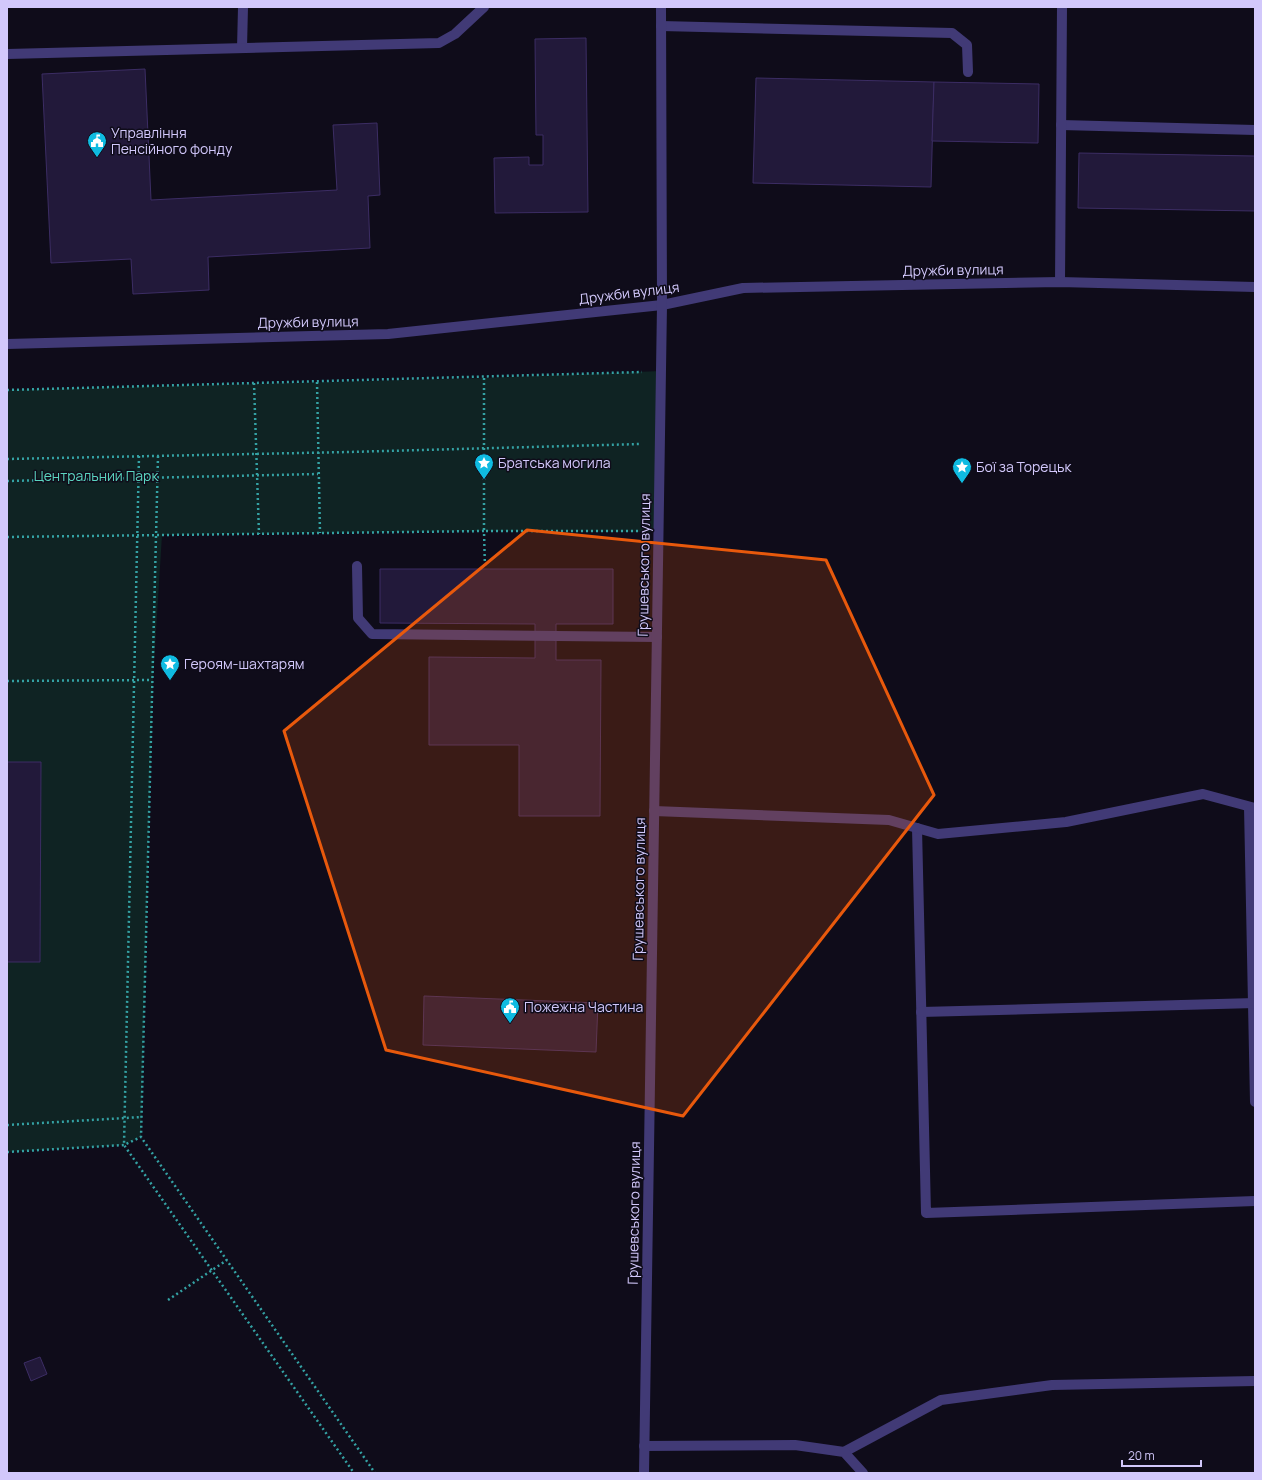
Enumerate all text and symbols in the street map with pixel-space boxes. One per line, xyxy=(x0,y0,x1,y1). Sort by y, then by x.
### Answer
place label: Управління Пенсійного фонду xyxy=(111,123,233,158)
public building icon: Управління Пенсійного фонду xyxy=(86,130,108,158)
street label: Дружби вулиця xyxy=(902,259,1004,280)
street label: Дружби вулиця xyxy=(577,277,680,308)
street label: Дружби вулиця xyxy=(257,311,359,332)
place icon: Братська мoгила xyxy=(473,452,495,480)
place label: Братська мoгила xyxy=(498,453,611,472)
place icon: Бої за Торецьк xyxy=(951,456,973,484)
place label: Бої за Торецьк xyxy=(976,457,1073,476)
park label: Центральний Парк xyxy=(34,466,159,485)
street label: Грушевського вулиця xyxy=(633,493,654,637)
place icon: Героям-шахтарям xyxy=(159,653,181,681)
place label: Героям-шахтарям xyxy=(184,654,305,673)
street label: Грушевського вулиця xyxy=(628,817,649,961)
public building icon: Пожежна Частина xyxy=(499,996,521,1024)
place label: Пожежна Частина xyxy=(524,997,643,1016)
street label: Грушевського вулиця xyxy=(623,1141,644,1285)
scale bar xyxy=(1122,1442,1201,1468)
text: 20 m xyxy=(1128,1447,1155,1464)

